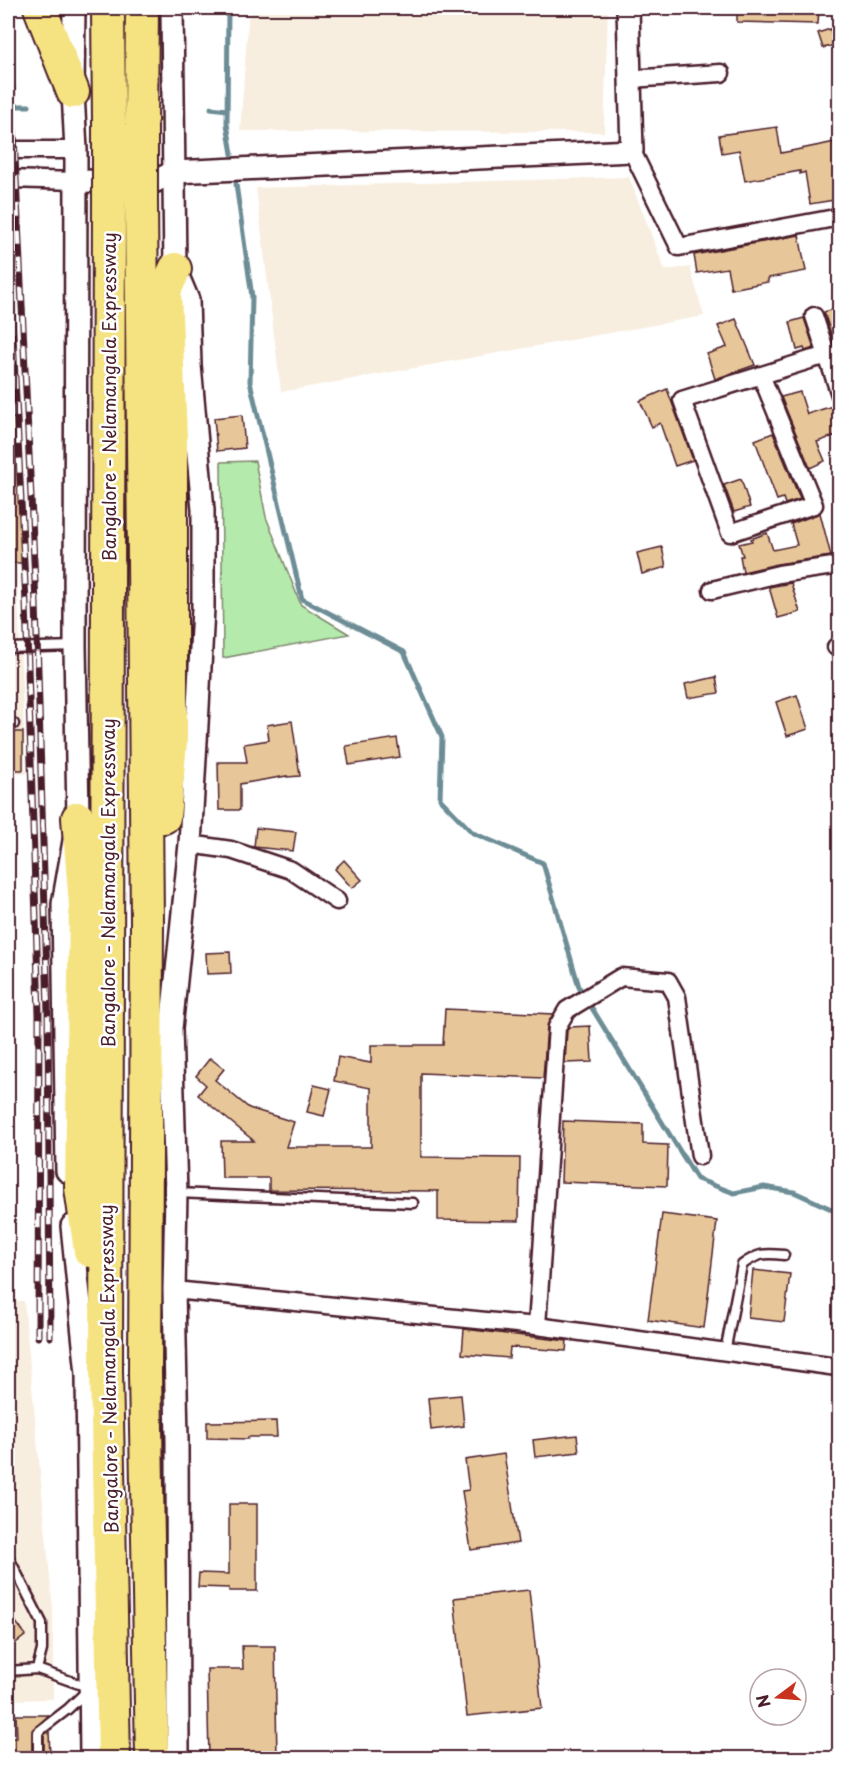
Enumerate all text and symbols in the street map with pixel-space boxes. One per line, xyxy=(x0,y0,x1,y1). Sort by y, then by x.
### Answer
street label: Bangalore - Nelamangala Expressway xyxy=(95,232,122,562)
street label: Bangalore - Nelamangala Expressway xyxy=(94,718,121,1048)
street label: Bangalore - Nelamangala Expressway xyxy=(92,1204,124,1534)
north arrow xyxy=(748,1667,808,1727)
text: N xyxy=(749,1692,776,1711)

